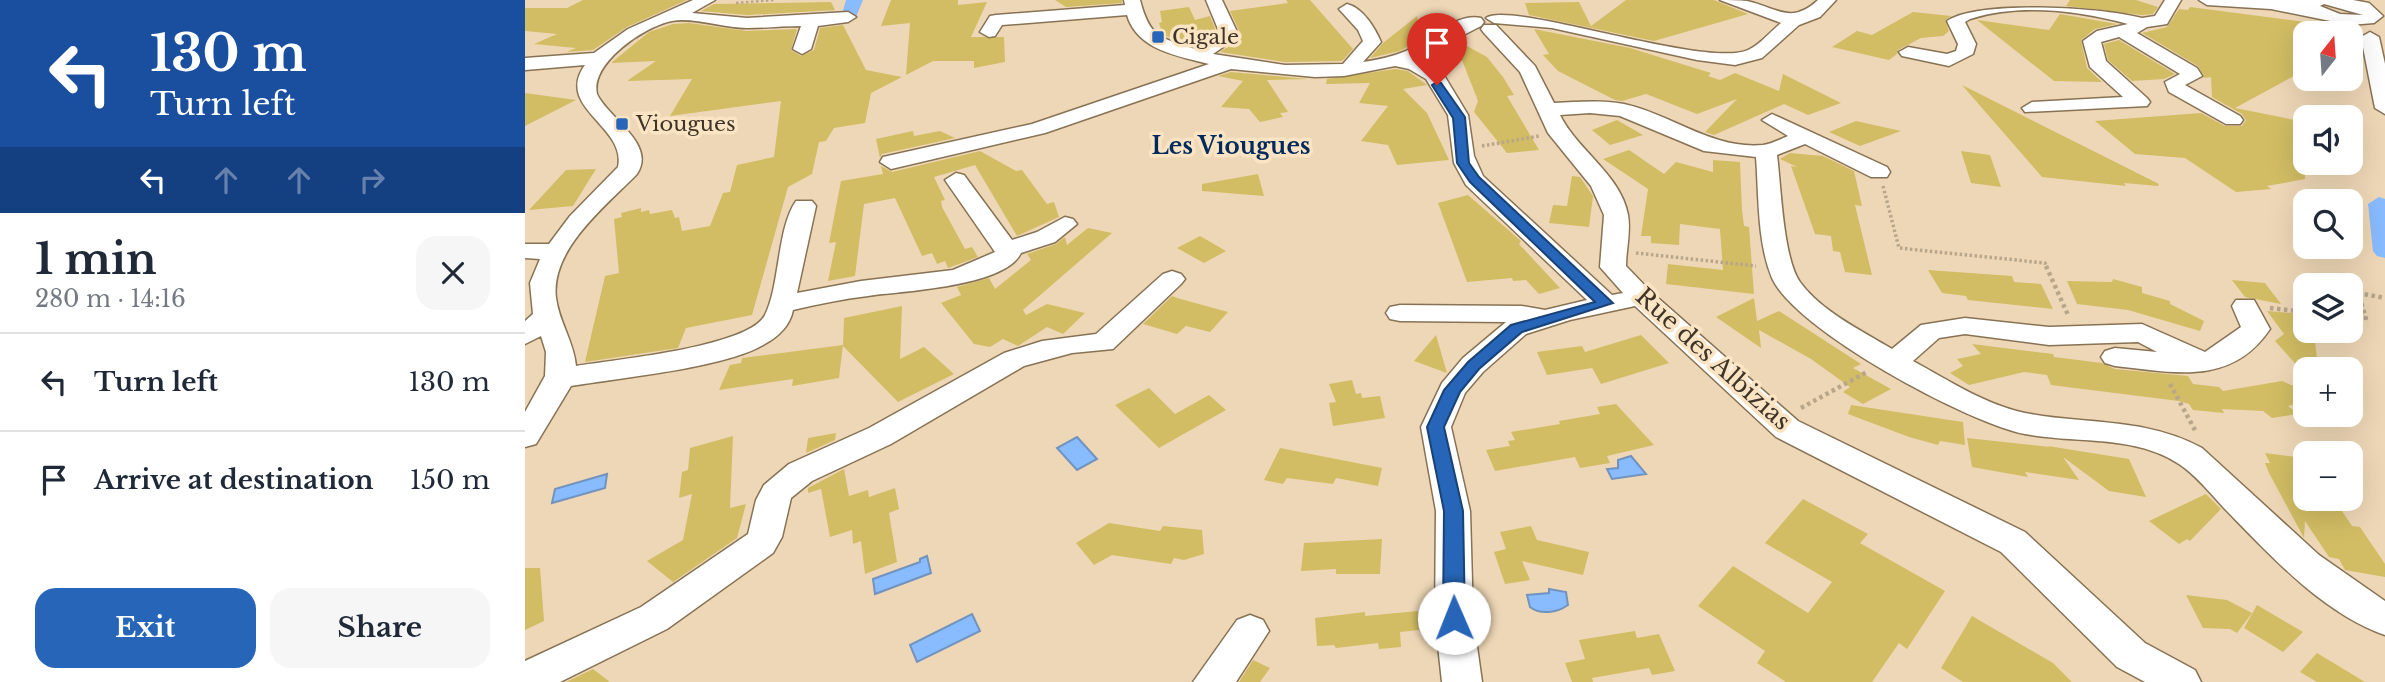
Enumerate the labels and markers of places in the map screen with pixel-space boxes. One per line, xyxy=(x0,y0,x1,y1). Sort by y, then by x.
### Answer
pin xyxy=(1407,13,1467,85)
place label: Cigale xyxy=(1172,24,1239,50)
marker: Cigale xyxy=(1150,29,1166,45)
place label: Viougues xyxy=(635,111,735,137)
marker: Viougues xyxy=(614,116,630,132)

